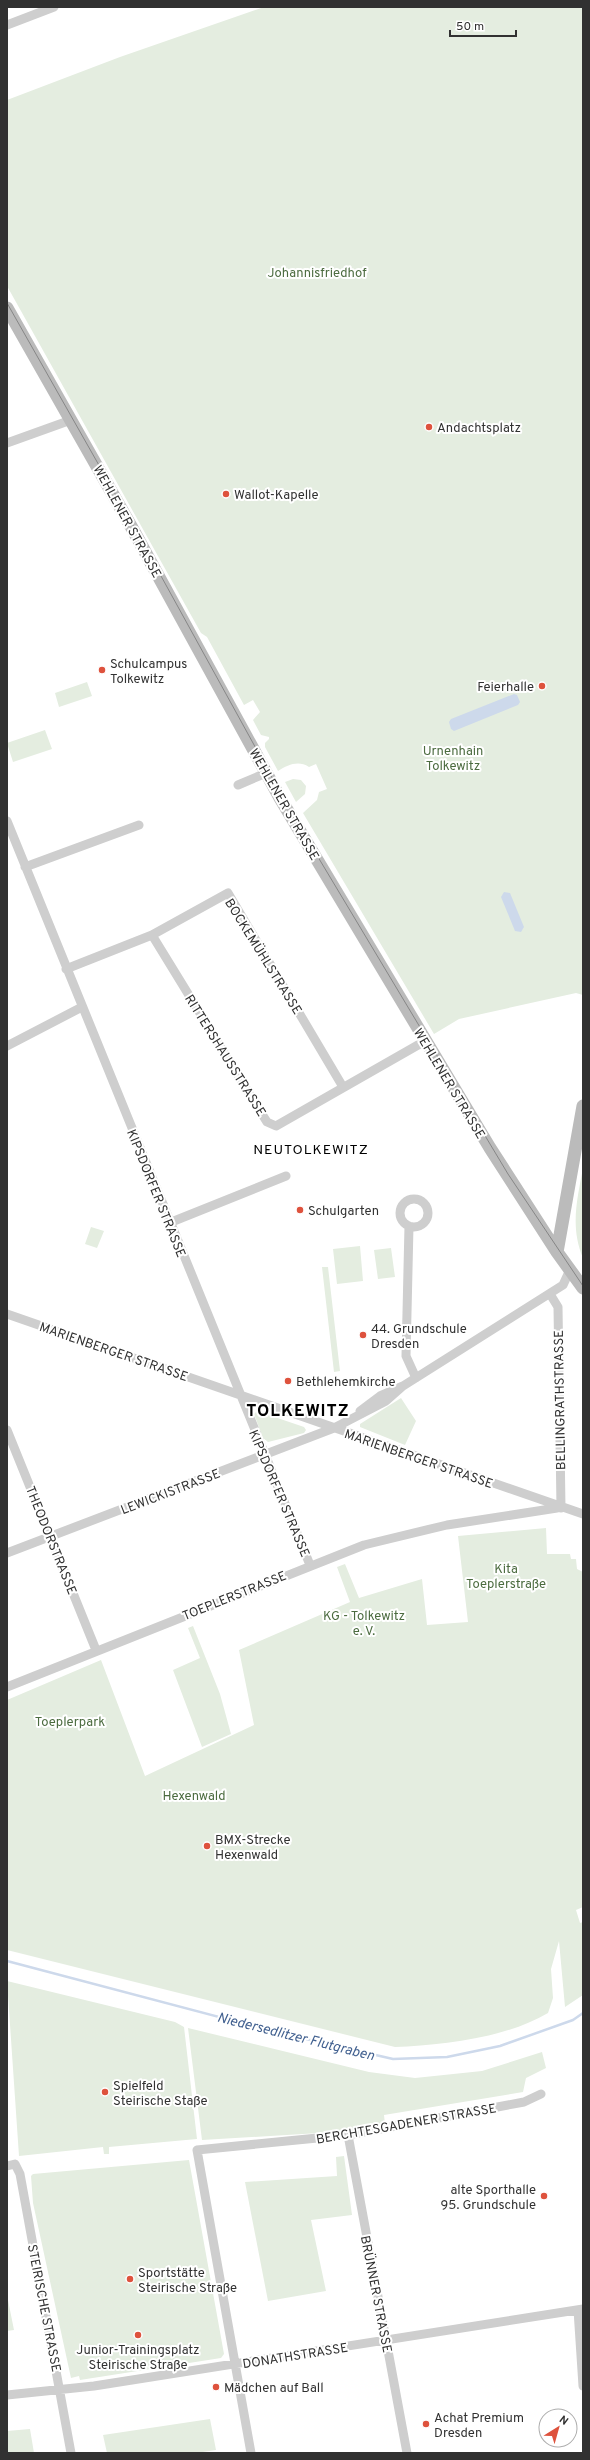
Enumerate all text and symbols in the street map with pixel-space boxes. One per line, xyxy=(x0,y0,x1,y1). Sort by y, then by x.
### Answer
scale bar xyxy=(450,12,516,38)
text: 50 m xyxy=(456,19,484,35)
park label: Johannisfriedhof xyxy=(268,266,367,282)
place label: Andachtsplatz xyxy=(437,421,521,437)
marker: Andachtsplatz xyxy=(424,422,434,432)
street label: WEHLENER STRASSE xyxy=(89,463,164,581)
place label: Wallot-Kapelle xyxy=(234,488,319,504)
marker: Wallot-Kapelle xyxy=(221,489,231,499)
place label: Schulcampus Tolkewitz xyxy=(110,657,187,688)
marker: Schulcampus Tolkewitz xyxy=(97,665,107,675)
place label: Feierhalle xyxy=(477,680,534,696)
marker: Feierhalle xyxy=(537,681,547,691)
park label: Urnenhain Tolkewitz xyxy=(423,744,483,775)
street label: WEHLENER STRASSE xyxy=(245,746,322,864)
street label: BOCKEMÜHLSTRASSE xyxy=(220,895,306,1018)
street label: RITTERSHAUSSTRASSE xyxy=(180,992,268,1120)
street label: WEHLENER STRASSE xyxy=(409,1026,488,1142)
street label: KIPSDORFER STRASSE xyxy=(122,1127,188,1260)
district label: NEUTOLKEWITZ xyxy=(253,1142,369,1159)
place label: Schulgarten xyxy=(308,1204,379,1220)
marker: Schulgarten xyxy=(295,1205,305,1215)
street label: MARIENBERGER STRASSE xyxy=(37,1320,190,1386)
place label: 44. Grundschule Dresden xyxy=(371,1322,467,1353)
marker: 44. Grundschule Dresden xyxy=(358,1330,368,1340)
street label: BELLINGRATHSTRASSE xyxy=(552,1330,570,1470)
place label: Bethlehemkirche xyxy=(296,1375,395,1391)
marker: Bethlehemkirche xyxy=(283,1376,293,1386)
district label: TOLKEWITZ xyxy=(246,1401,350,1423)
street label: MARIENBERGER STRASSE xyxy=(342,1427,495,1493)
street label: KIPSDORFER STRASSE xyxy=(244,1428,312,1560)
street label: LEWICKISTRASSE xyxy=(119,1467,223,1519)
street label: THEODORSTRASSE xyxy=(21,1484,79,1597)
park label: Kita Toeplerstraße xyxy=(466,1562,546,1593)
street label: TOEPLERSTRASSE xyxy=(180,1569,289,1625)
park label: KG - Tolkewitz e. V. xyxy=(323,1609,405,1640)
park label: Toeplerpark xyxy=(35,1715,105,1731)
park label: Hexenwald xyxy=(162,1789,226,1805)
place label: BMX-Strecke Hexenwald xyxy=(215,1833,290,1864)
marker: BMX-Strecke Hexenwald xyxy=(202,1841,212,1851)
water label: Niedersedlitzer Flutgraben xyxy=(215,2010,376,2065)
place label: Spielfeld Steirische Staße xyxy=(113,2079,208,2110)
marker: Spielfeld Steirische Staße xyxy=(100,2087,110,2097)
street label: BERCHTESGADENER STRASSE xyxy=(315,2101,498,2149)
place label: alte Sporthalle 95. Grundschule xyxy=(441,2183,536,2214)
marker: alte Sporthalle 95. Grundschule xyxy=(539,2191,549,2201)
street label: BRÜNNER STRASSE xyxy=(356,2234,396,2354)
street label: STEIRISCHE STRASSE xyxy=(23,2243,63,2374)
place label: Sportstätte Steirische Straße xyxy=(138,2266,237,2297)
marker: Sportstätte Steirische Straße xyxy=(125,2274,135,2284)
marker: Junior-Trainingsplatz Steirische Straße xyxy=(133,2330,143,2340)
street label: DONATHSTRASSE xyxy=(241,2341,349,2373)
place label: Junior-Trainingsplatz Steirische Straße xyxy=(76,2343,200,2374)
place label: Mädchen auf Ball xyxy=(224,2381,324,2397)
marker: Mädchen auf Ball xyxy=(211,2382,221,2392)
north arrow xyxy=(538,2408,578,2448)
place label: Achat Premium Dresden xyxy=(434,2411,524,2442)
text: N xyxy=(556,2413,571,2429)
marker: Achat Premium Dresden xyxy=(421,2419,431,2429)

